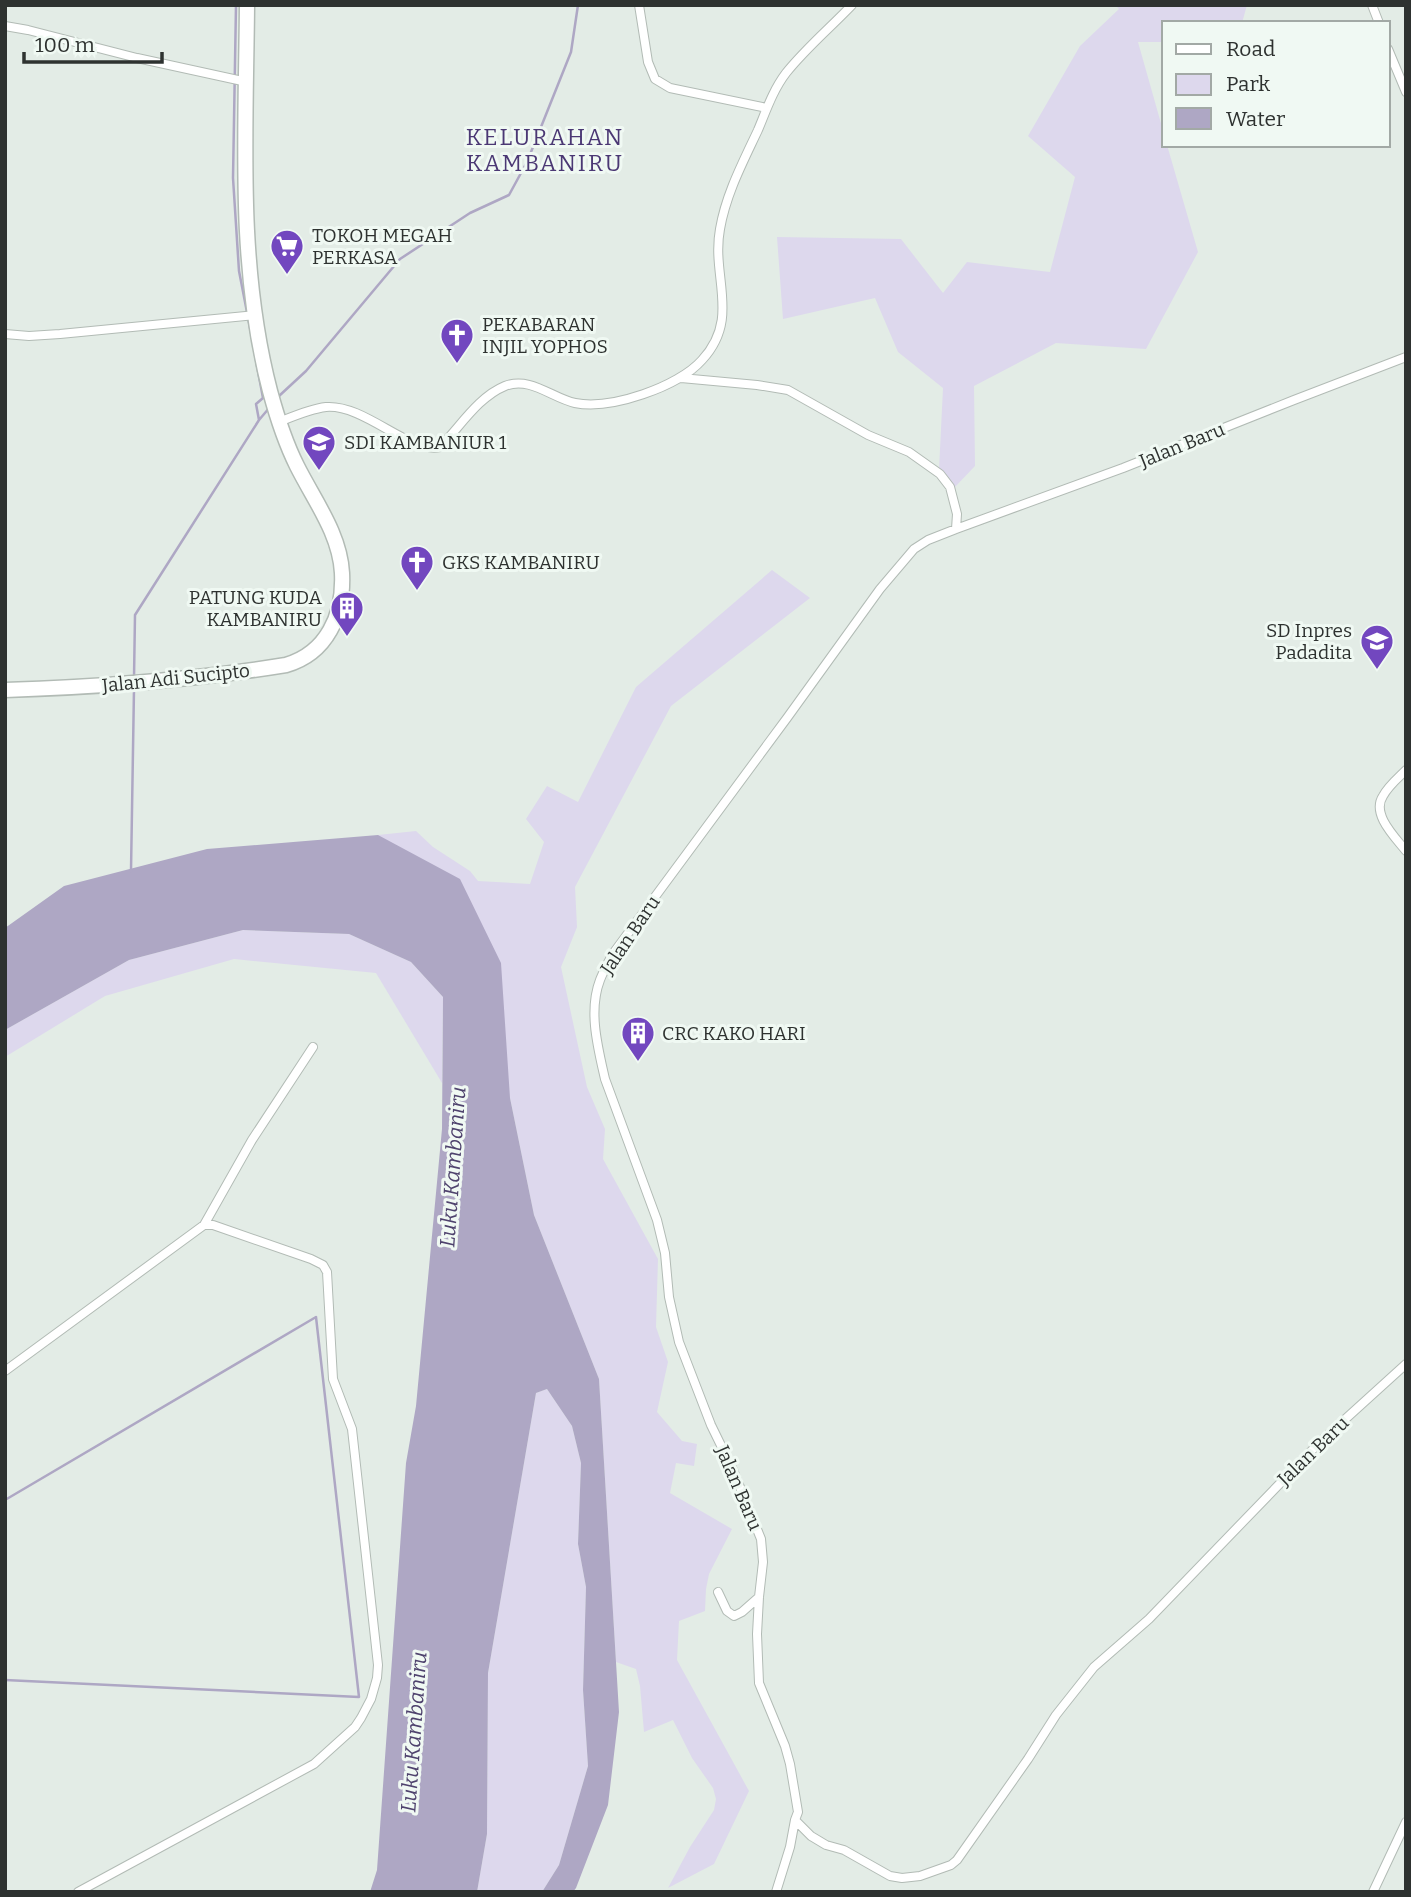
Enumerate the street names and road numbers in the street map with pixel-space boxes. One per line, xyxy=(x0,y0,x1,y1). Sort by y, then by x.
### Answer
street label: Jalan Baru xyxy=(1135,417,1228,473)
street label: Jalan Adi Sucipto xyxy=(100,659,251,697)
street label: Jalan Baru xyxy=(595,891,665,980)
street label: Jalan Baru xyxy=(1272,1411,1354,1491)
street label: Jalan Baru xyxy=(710,1441,767,1534)

